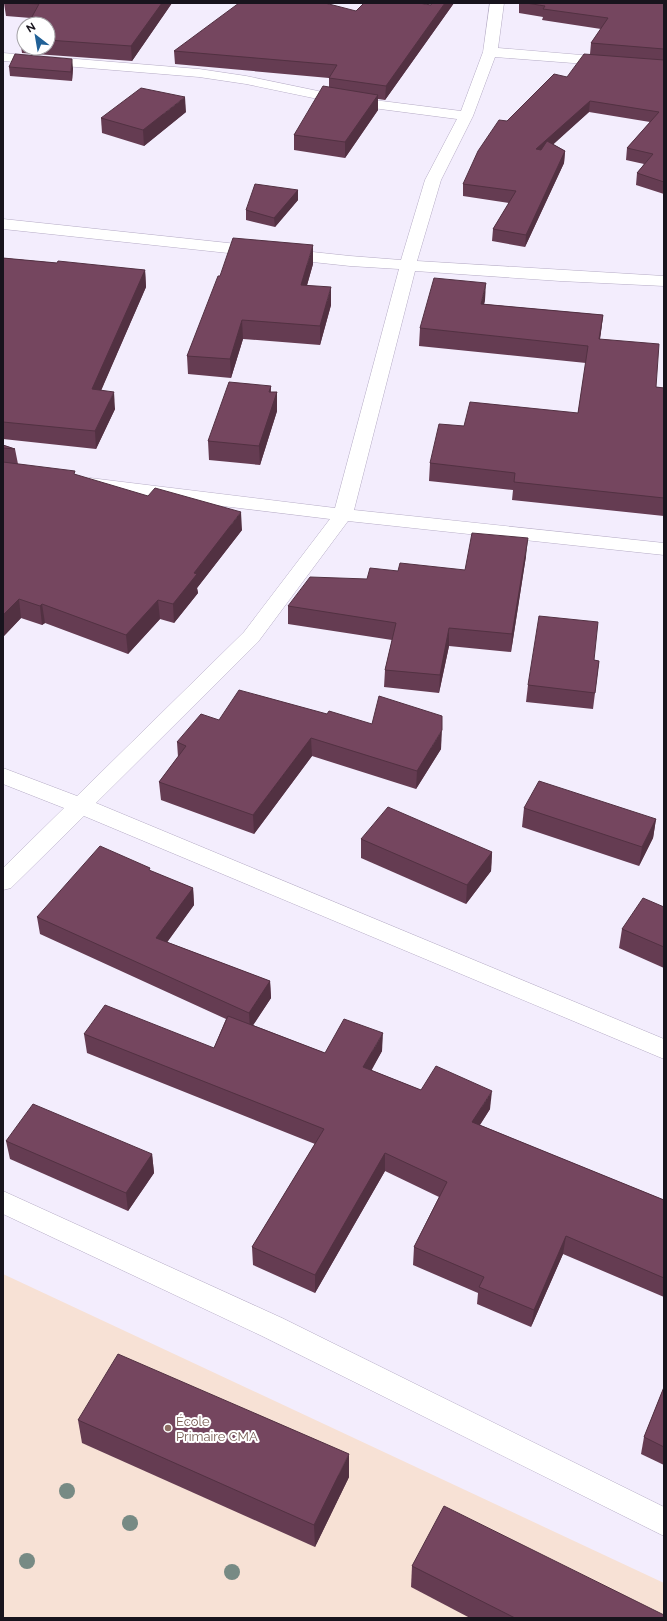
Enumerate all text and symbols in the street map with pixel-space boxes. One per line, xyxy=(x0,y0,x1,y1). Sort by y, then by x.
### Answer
north arrow xyxy=(16,16,56,56)
text: N xyxy=(24,20,38,36)
place label: École Primaire CMA xyxy=(176,1414,258,1444)
marker: École Primaire CMA xyxy=(163,1423,173,1433)

